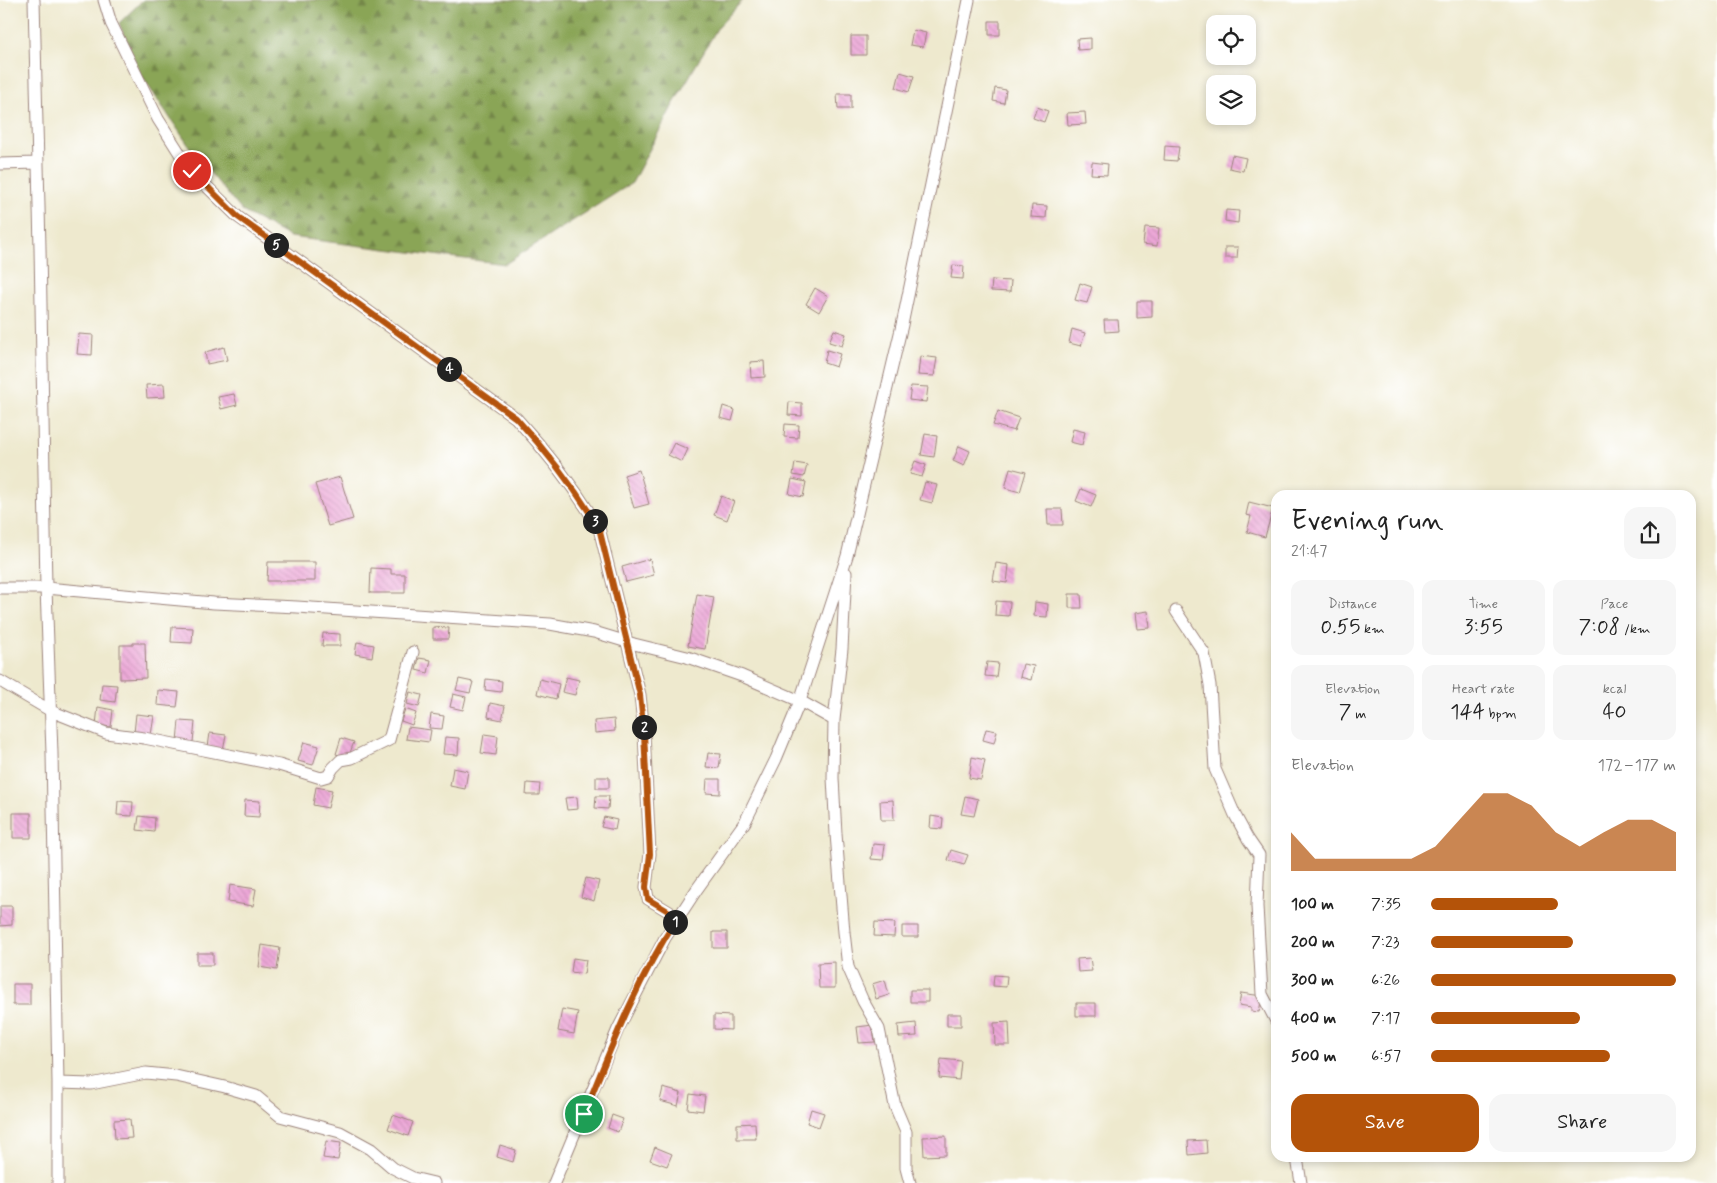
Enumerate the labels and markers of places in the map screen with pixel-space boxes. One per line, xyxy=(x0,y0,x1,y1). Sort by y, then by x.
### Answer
pin xyxy=(171,150,213,192)
pin: 5 xyxy=(264,232,288,258)
pin: 4 xyxy=(436,356,462,382)
pin: 3 xyxy=(582,508,608,534)
pin: 2 xyxy=(632,714,656,740)
pin: 1 xyxy=(662,910,688,934)
pin xyxy=(563,1093,605,1135)

